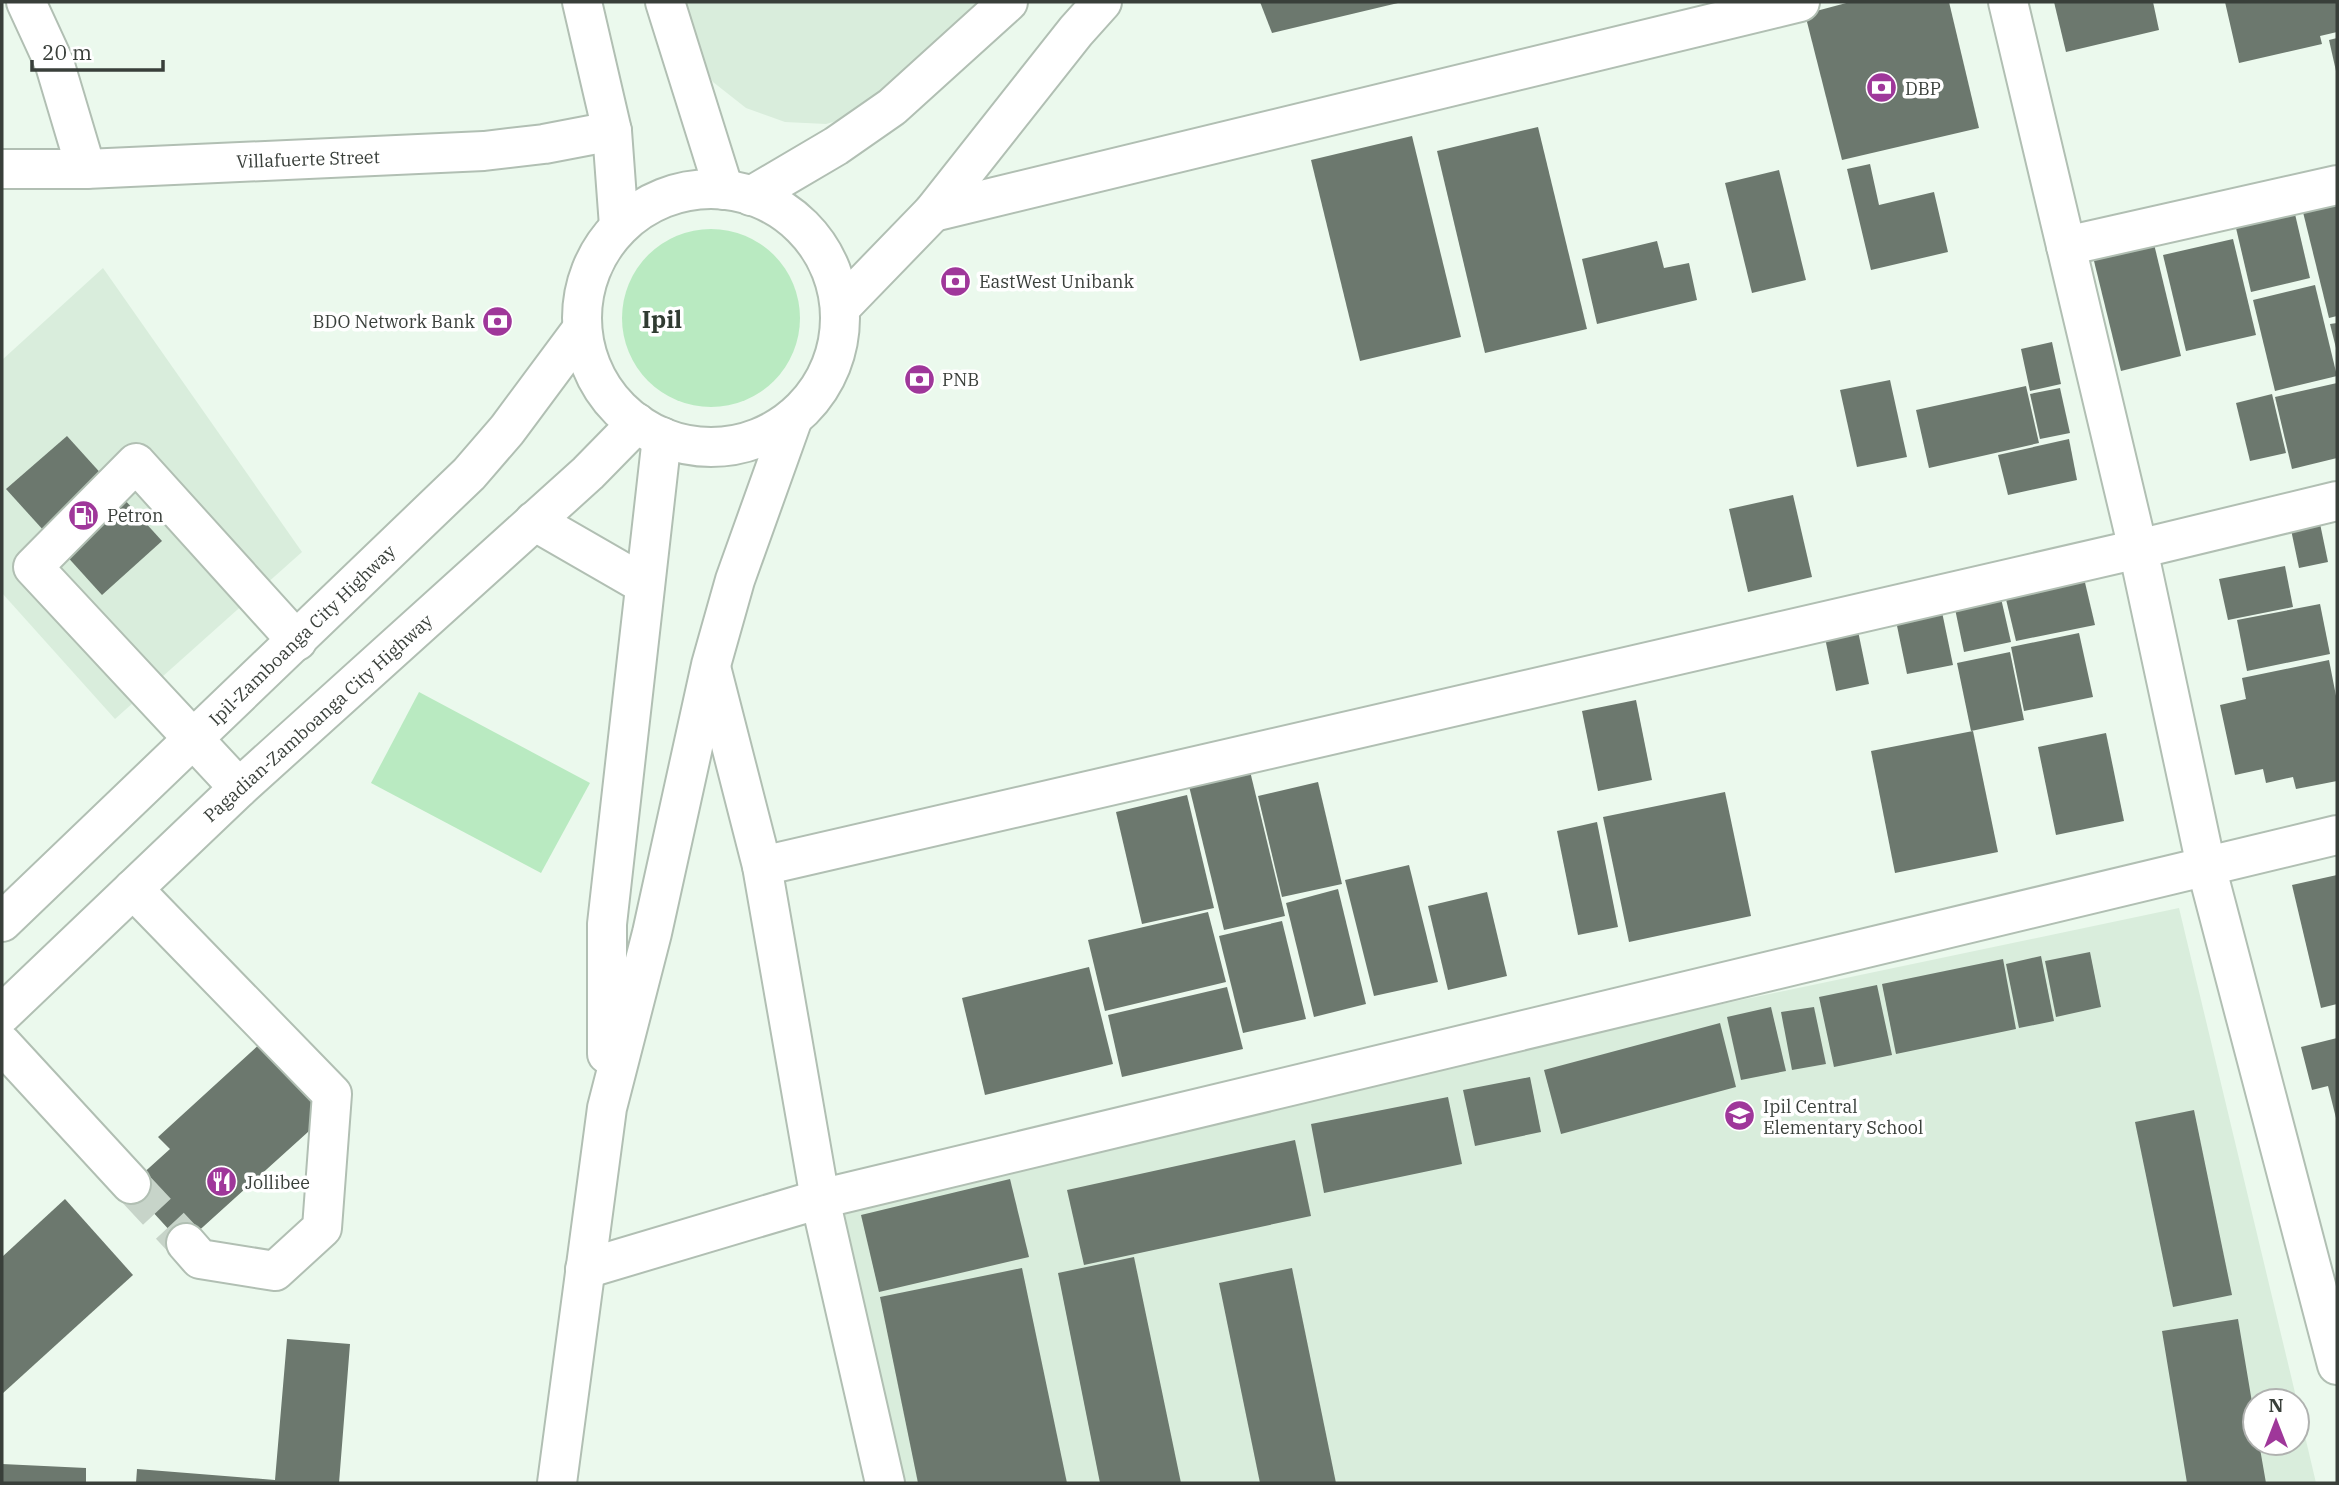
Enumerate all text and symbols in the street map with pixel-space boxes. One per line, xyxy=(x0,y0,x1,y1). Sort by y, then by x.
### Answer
scale bar xyxy=(32,28,163,72)
text: 20 m xyxy=(42,38,92,66)
bank icon: DBP xyxy=(1865,71,1899,105)
place label: DBP xyxy=(1905,77,1941,100)
street label: Villafuerte Street xyxy=(236,145,380,173)
bank icon: EastWest Unibank xyxy=(939,264,973,298)
place label: EastWest Unibank xyxy=(979,270,1135,293)
district label: Ipil xyxy=(642,303,682,335)
bank icon: BDO Network Bank xyxy=(481,304,515,338)
place label: BDO Network Bank xyxy=(312,310,475,333)
bank icon: PNB xyxy=(902,362,936,396)
place label: PNB xyxy=(942,368,979,391)
fuel station icon: Petron xyxy=(67,498,101,532)
place label: Petron xyxy=(107,504,164,527)
street label: Ipil-Zamboanga City Highway xyxy=(204,539,400,730)
street label: Pagadian-Zamboanga City Highway xyxy=(199,609,438,827)
place label: Ipil Central Elementary School xyxy=(1763,1095,1923,1139)
school or university icon: Ipil Central Elementary School xyxy=(1723,1099,1757,1133)
restaurant icon: Jollibee xyxy=(205,1165,239,1199)
place label: Jollibee xyxy=(245,1171,310,1194)
north arrow xyxy=(2241,1387,2311,1457)
text: N xyxy=(2268,1393,2284,1417)

